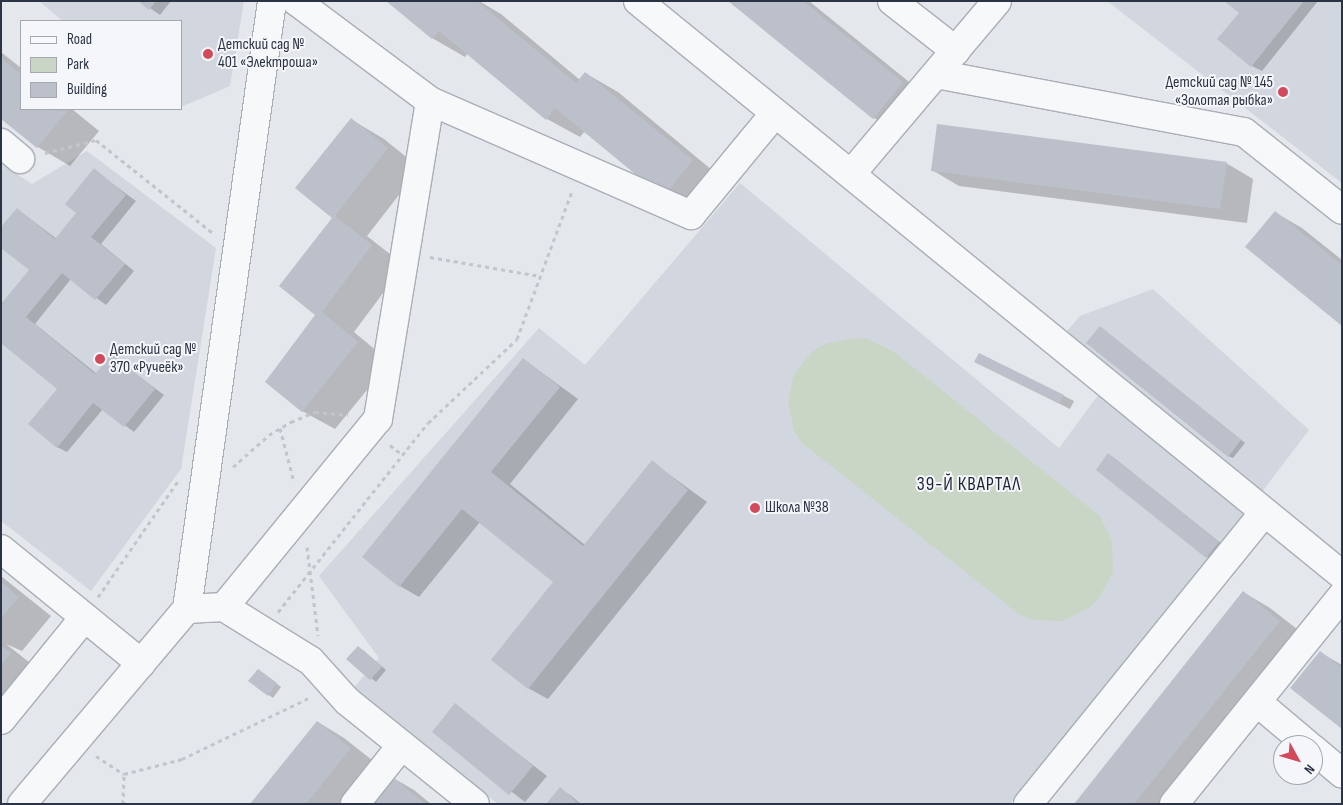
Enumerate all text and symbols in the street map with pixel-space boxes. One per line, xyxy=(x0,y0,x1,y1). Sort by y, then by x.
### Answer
legend xyxy=(20,20,182,110)
text: Road xyxy=(67,30,92,49)
place label: Детский сад № 401 «Электроша» xyxy=(218,35,318,73)
marker: Детский сад № 401 «Электроша» xyxy=(202,48,214,60)
text: Park xyxy=(67,55,89,74)
place label: Детский сад № 145 «Золотая рыбка» xyxy=(1165,73,1273,111)
text: Building xyxy=(67,80,107,99)
marker: Детский сад № 145 «Золотая рыбка» xyxy=(1277,86,1289,98)
place label: Детский сад № 370 «Ручеёк» xyxy=(110,340,196,378)
marker: Детский сад № 370 «Ручеёк» xyxy=(94,353,106,365)
district label: 39-Й КВАРТАЛ xyxy=(915,474,1023,496)
place label: Школа №38 xyxy=(765,498,829,518)
marker: Школа №38 xyxy=(749,502,761,514)
north arrow xyxy=(1273,735,1323,785)
text: N xyxy=(1300,761,1318,777)

